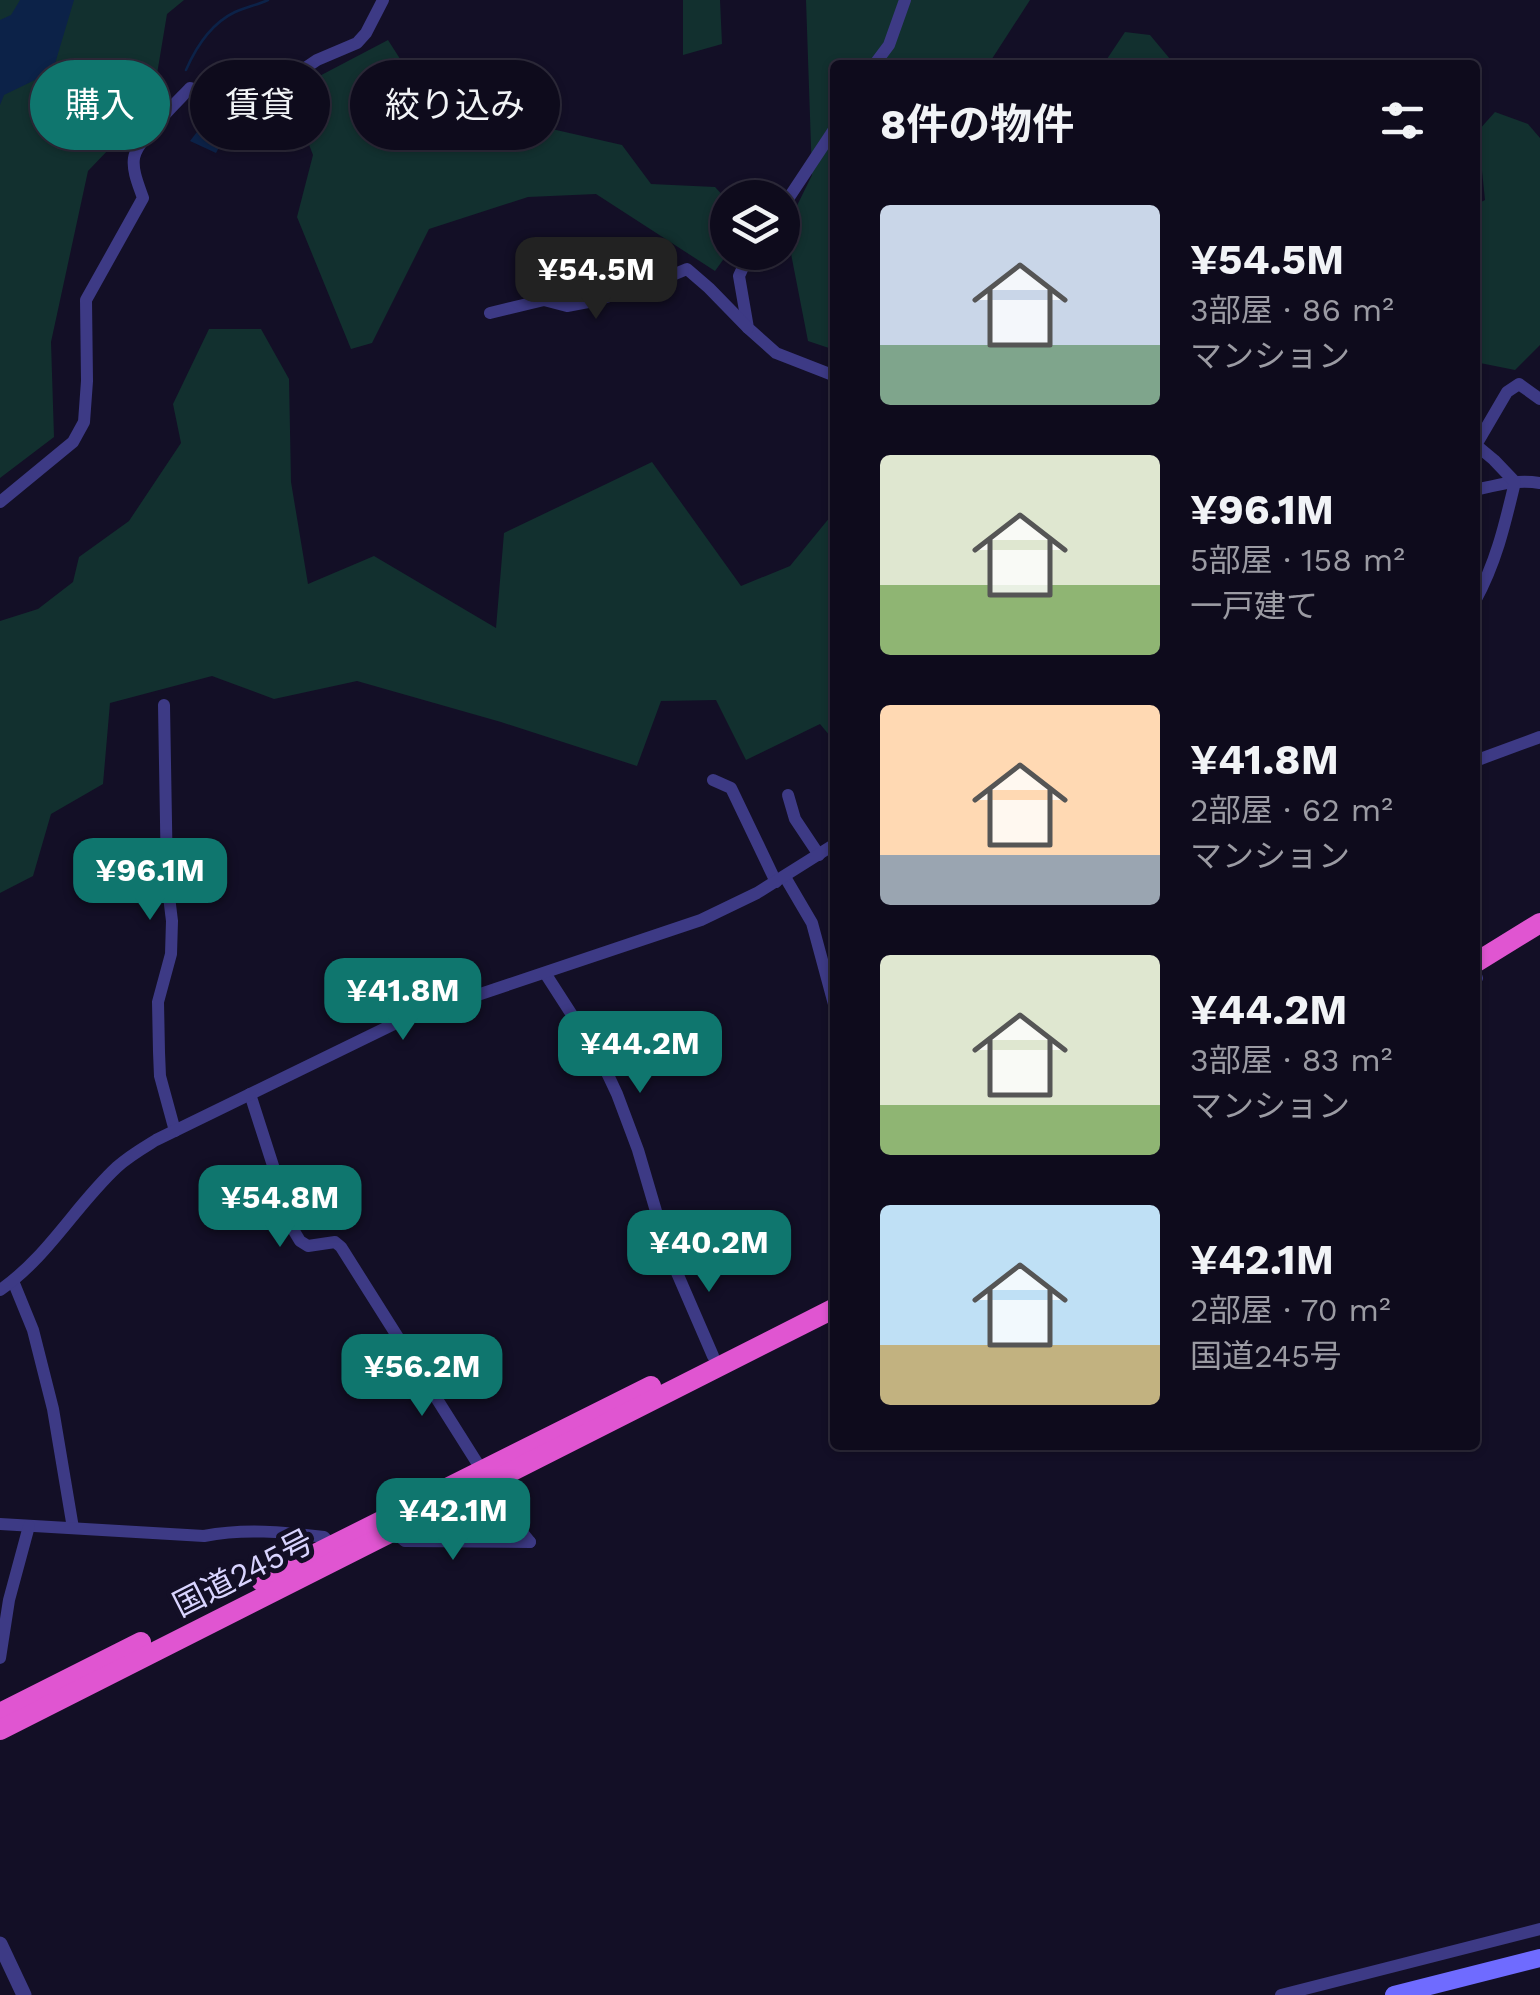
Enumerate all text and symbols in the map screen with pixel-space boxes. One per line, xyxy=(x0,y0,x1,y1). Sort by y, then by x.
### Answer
chip: 購入 xyxy=(30,60,170,150)
chip: 賃貸 xyxy=(190,60,330,150)
chip: 絞り込み xyxy=(350,60,560,150)
icon: filters xyxy=(1375,93,1430,148)
text: 8件の物件 xyxy=(880,100,1074,149)
map controls xyxy=(710,180,800,270)
button: layers xyxy=(710,180,800,270)
text: ¥54.5M xyxy=(1190,235,1344,284)
pin: ¥54.5M xyxy=(515,237,677,322)
icon: home xyxy=(960,245,1080,365)
text: ¥54.5M xyxy=(537,250,655,288)
text: 3部屋 · 86 m² xyxy=(1190,291,1394,329)
text: マンション xyxy=(1190,337,1350,375)
text: ¥96.1M xyxy=(1190,485,1334,534)
icon: home xyxy=(960,495,1080,615)
text: 5部屋 · 158 m² xyxy=(1190,541,1405,579)
text: 一戸建て xyxy=(1190,587,1318,625)
text: ¥41.8M xyxy=(1190,735,1339,784)
icon: home xyxy=(960,745,1080,865)
text: 2部屋 · 62 m² xyxy=(1190,791,1393,829)
text: マンション xyxy=(1190,837,1350,875)
pin: ¥96.1M xyxy=(69,838,231,923)
text: ¥96.1M xyxy=(95,851,205,889)
pin: ¥41.8M xyxy=(322,958,484,1043)
text: ¥41.8M xyxy=(346,971,460,1009)
text: ¥44.2M xyxy=(1190,985,1347,1034)
icon: home xyxy=(960,995,1080,1115)
pin: ¥44.2M xyxy=(559,1011,721,1096)
text: ¥44.2M xyxy=(580,1024,700,1062)
text: 3部屋 · 83 m² xyxy=(1190,1041,1393,1079)
text: マンション xyxy=(1190,1087,1350,1125)
pin: ¥54.8M xyxy=(199,1165,361,1250)
text: ¥54.8M xyxy=(221,1178,339,1216)
pin: ¥40.2M xyxy=(628,1210,790,1295)
text: ¥40.2M xyxy=(649,1223,769,1261)
text: ¥42.1M xyxy=(1190,1235,1334,1284)
icon: home xyxy=(960,1245,1080,1365)
text: 2部屋 · 70 m² xyxy=(1190,1291,1391,1329)
pin: ¥56.2M xyxy=(341,1334,503,1419)
text: 国道245号 xyxy=(1190,1337,1342,1375)
text: ¥56.2M xyxy=(363,1347,481,1385)
pin: ¥42.1M xyxy=(372,1478,534,1563)
text: ¥42.1M xyxy=(398,1491,508,1529)
street label: 国道245号 xyxy=(167,1522,319,1624)

